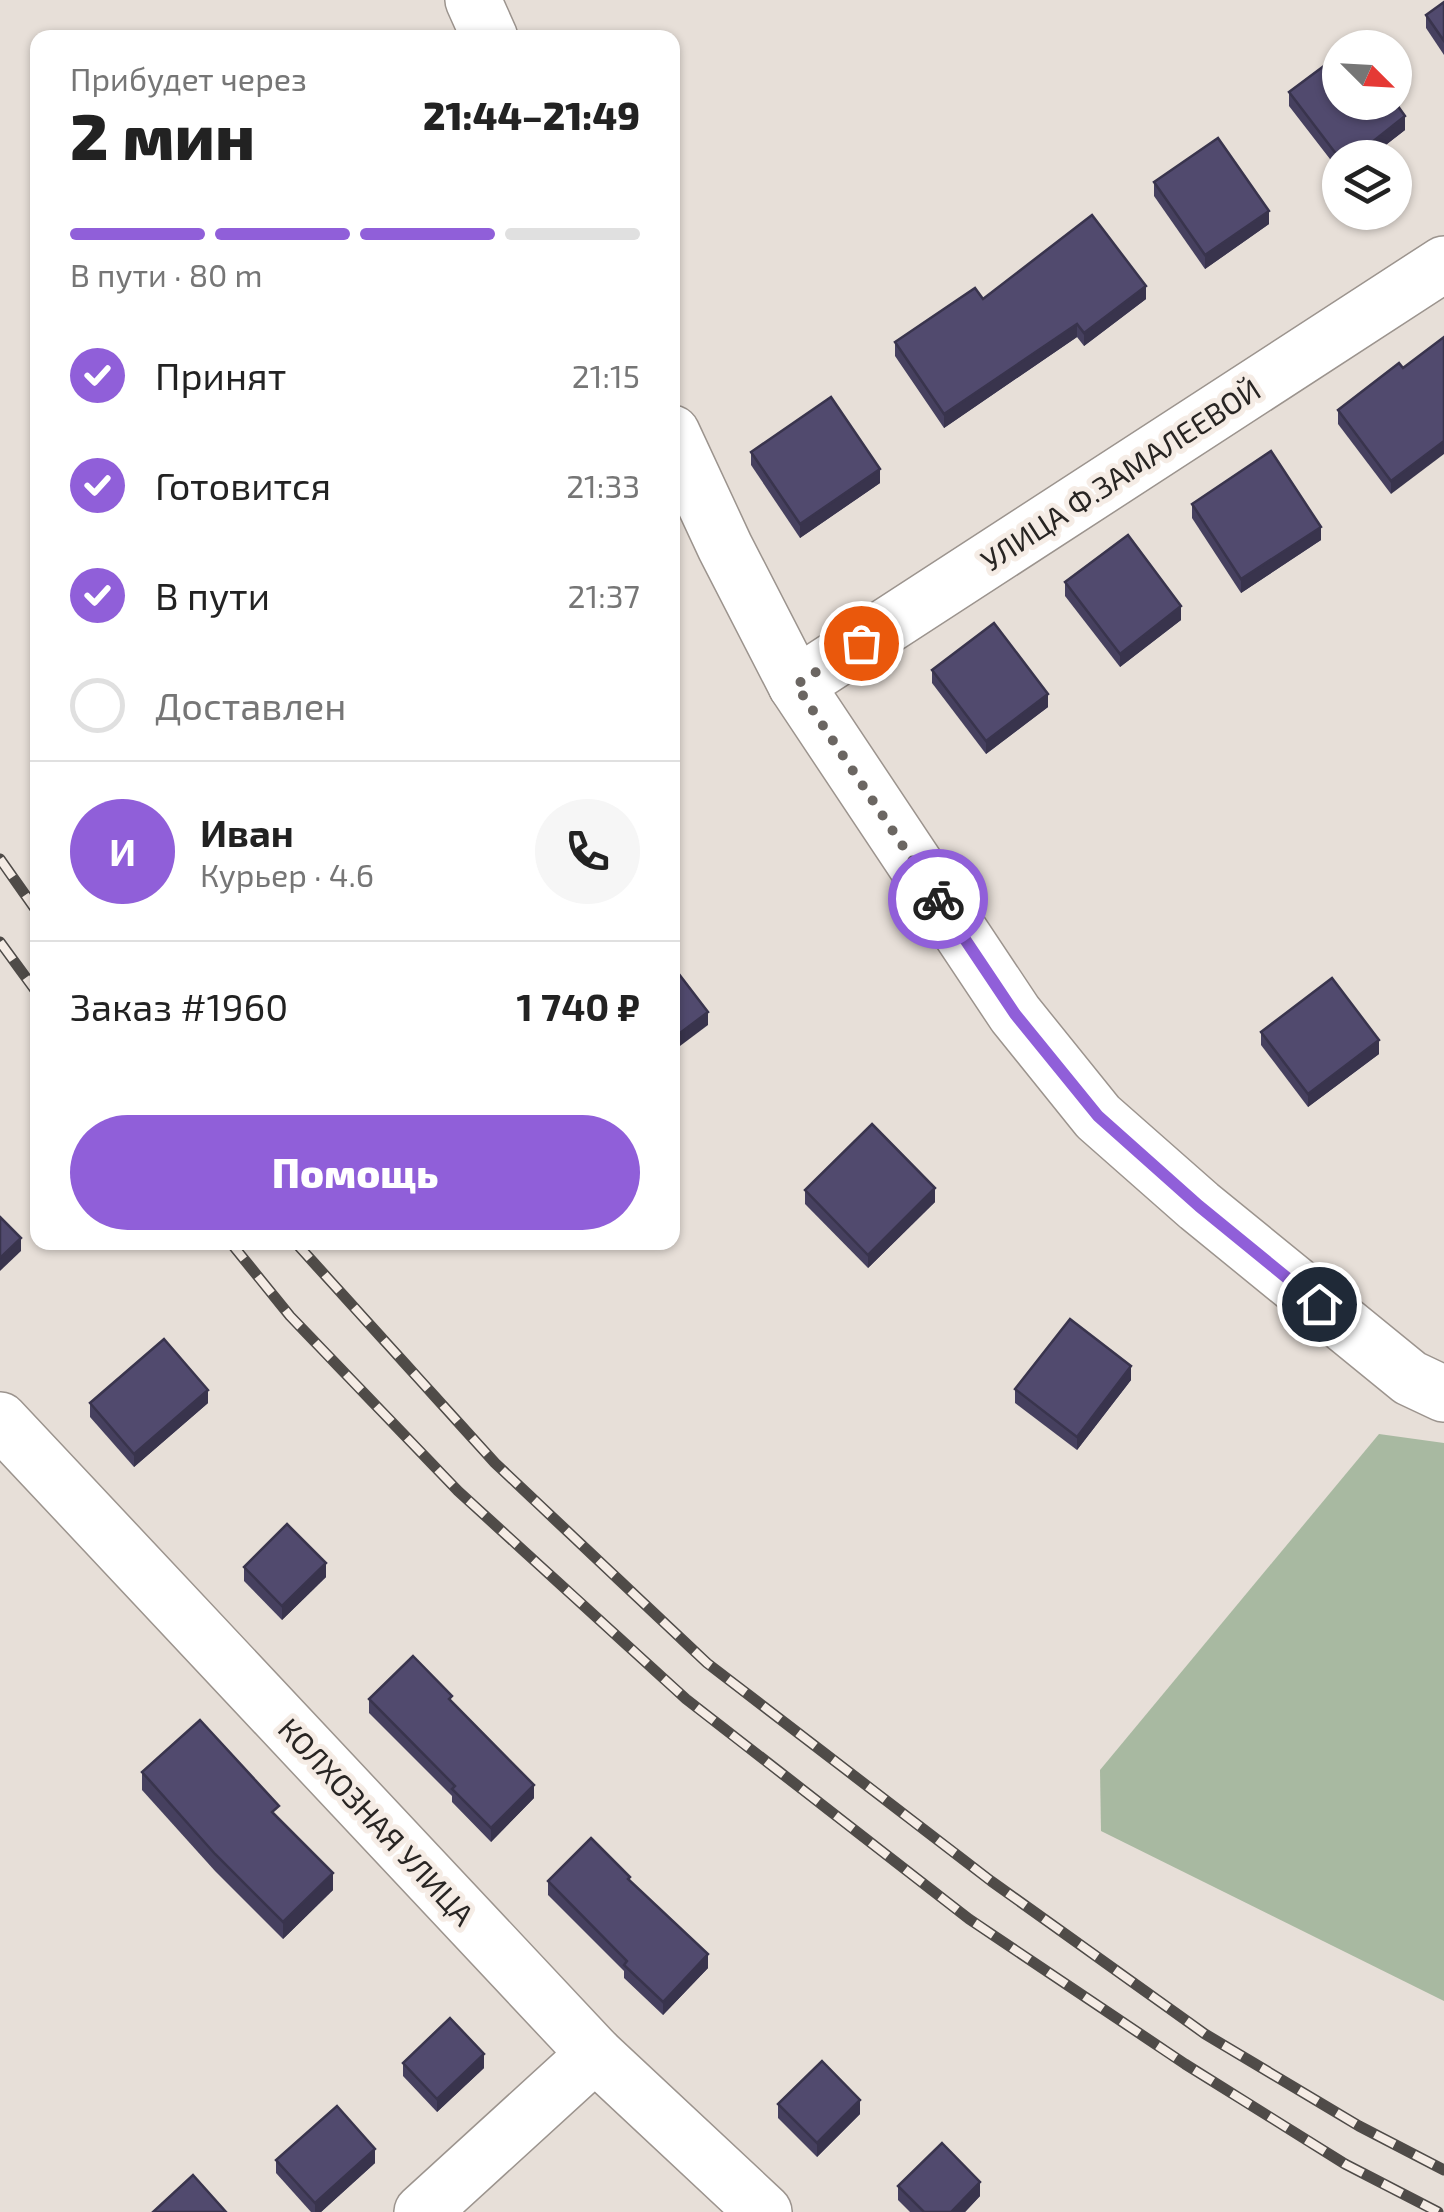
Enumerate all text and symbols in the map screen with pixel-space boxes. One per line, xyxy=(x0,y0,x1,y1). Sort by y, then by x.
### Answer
north arrow xyxy=(1322,30,1412,120)
map controls xyxy=(1322,30,1412,230)
text: Прибудет через xyxy=(70,59,307,97)
text: 21:44–21:49 xyxy=(423,92,640,138)
text: 2 мин xyxy=(70,95,255,173)
button: layers xyxy=(1322,140,1412,230)
text: В пути · 80 m xyxy=(70,255,263,293)
icon: check xyxy=(70,348,125,403)
text: Принят xyxy=(155,352,286,398)
text: 21:15 xyxy=(572,356,640,394)
street label: УЛИЦА Ф.ЗАМАЛЕЕВОЙ xyxy=(974,370,1266,578)
icon: check xyxy=(70,458,125,513)
text: Готовится xyxy=(155,462,331,508)
text: 21:33 xyxy=(566,466,640,504)
icon: check xyxy=(70,568,125,623)
text: В пути xyxy=(155,572,270,618)
text: 21:37 xyxy=(568,576,640,614)
pin xyxy=(819,601,904,686)
icon: bag xyxy=(834,616,889,671)
text: Доставлен xyxy=(155,682,346,728)
button: phone xyxy=(535,799,640,904)
text: Иван xyxy=(200,809,294,855)
text: И xyxy=(109,828,136,874)
courier xyxy=(888,849,988,949)
text: Курьер · 4.6 xyxy=(200,855,374,893)
icon: bike xyxy=(911,872,966,927)
text: Заказ #1960 xyxy=(70,983,288,1029)
text: 1 740 ₽ xyxy=(516,983,640,1029)
button: Помощь xyxy=(70,1115,640,1230)
pin xyxy=(1277,1262,1362,1347)
icon: home xyxy=(1292,1277,1347,1332)
street label: КОЛХОЗНАЯ УЛИЦА xyxy=(272,1710,483,1932)

